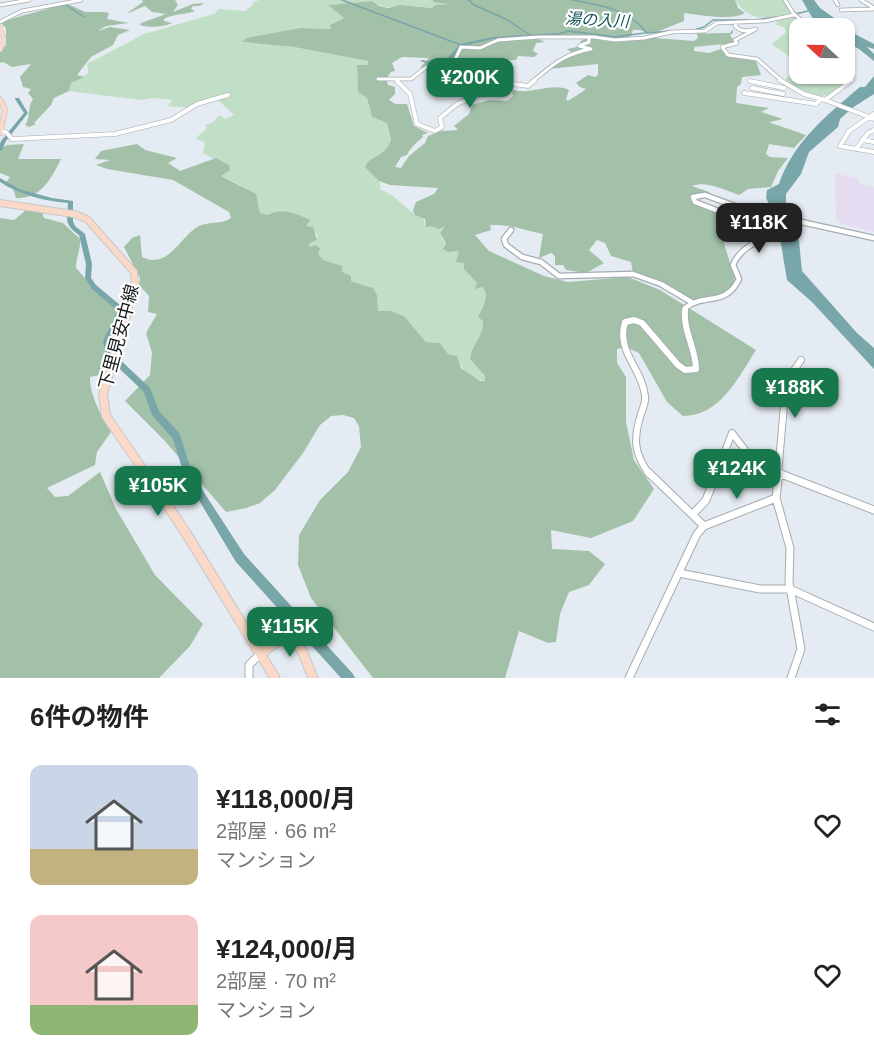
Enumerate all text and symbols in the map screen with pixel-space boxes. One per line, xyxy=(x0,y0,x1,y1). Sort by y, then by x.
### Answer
water label: 湯の入川 xyxy=(565,10,631,30)
north arrow xyxy=(789,18,855,84)
map controls xyxy=(789,18,855,84)
pin: ¥200K xyxy=(428,58,512,109)
text: ¥200K xyxy=(441,66,499,88)
pin: ¥118K xyxy=(717,203,801,254)
text: ¥118K xyxy=(730,211,788,233)
street label: 下里見安中線 xyxy=(95,282,143,392)
pin: ¥188K xyxy=(753,368,837,419)
text: ¥188K xyxy=(766,376,824,398)
pin: ¥124K xyxy=(695,449,779,500)
text: ¥124K xyxy=(708,457,766,479)
pin: ¥105K xyxy=(116,466,200,517)
text: ¥105K xyxy=(129,474,187,496)
pin: ¥115K xyxy=(248,607,332,658)
text: ¥115K xyxy=(261,615,319,637)
icon: filters xyxy=(811,698,844,731)
text: 6件の物件 xyxy=(30,702,148,732)
text: ¥118,000/月 xyxy=(216,784,356,814)
icon: home xyxy=(78,789,150,861)
icon: heart xyxy=(811,809,844,842)
text: 2部屋 · 66 m² xyxy=(216,820,336,842)
text: マンション xyxy=(216,849,316,871)
text: ¥124,000/月 xyxy=(216,934,358,964)
icon: home xyxy=(78,939,150,1011)
icon: heart xyxy=(811,959,844,992)
text: 2部屋 · 70 m² xyxy=(216,970,336,992)
text: マンション xyxy=(216,999,316,1021)

